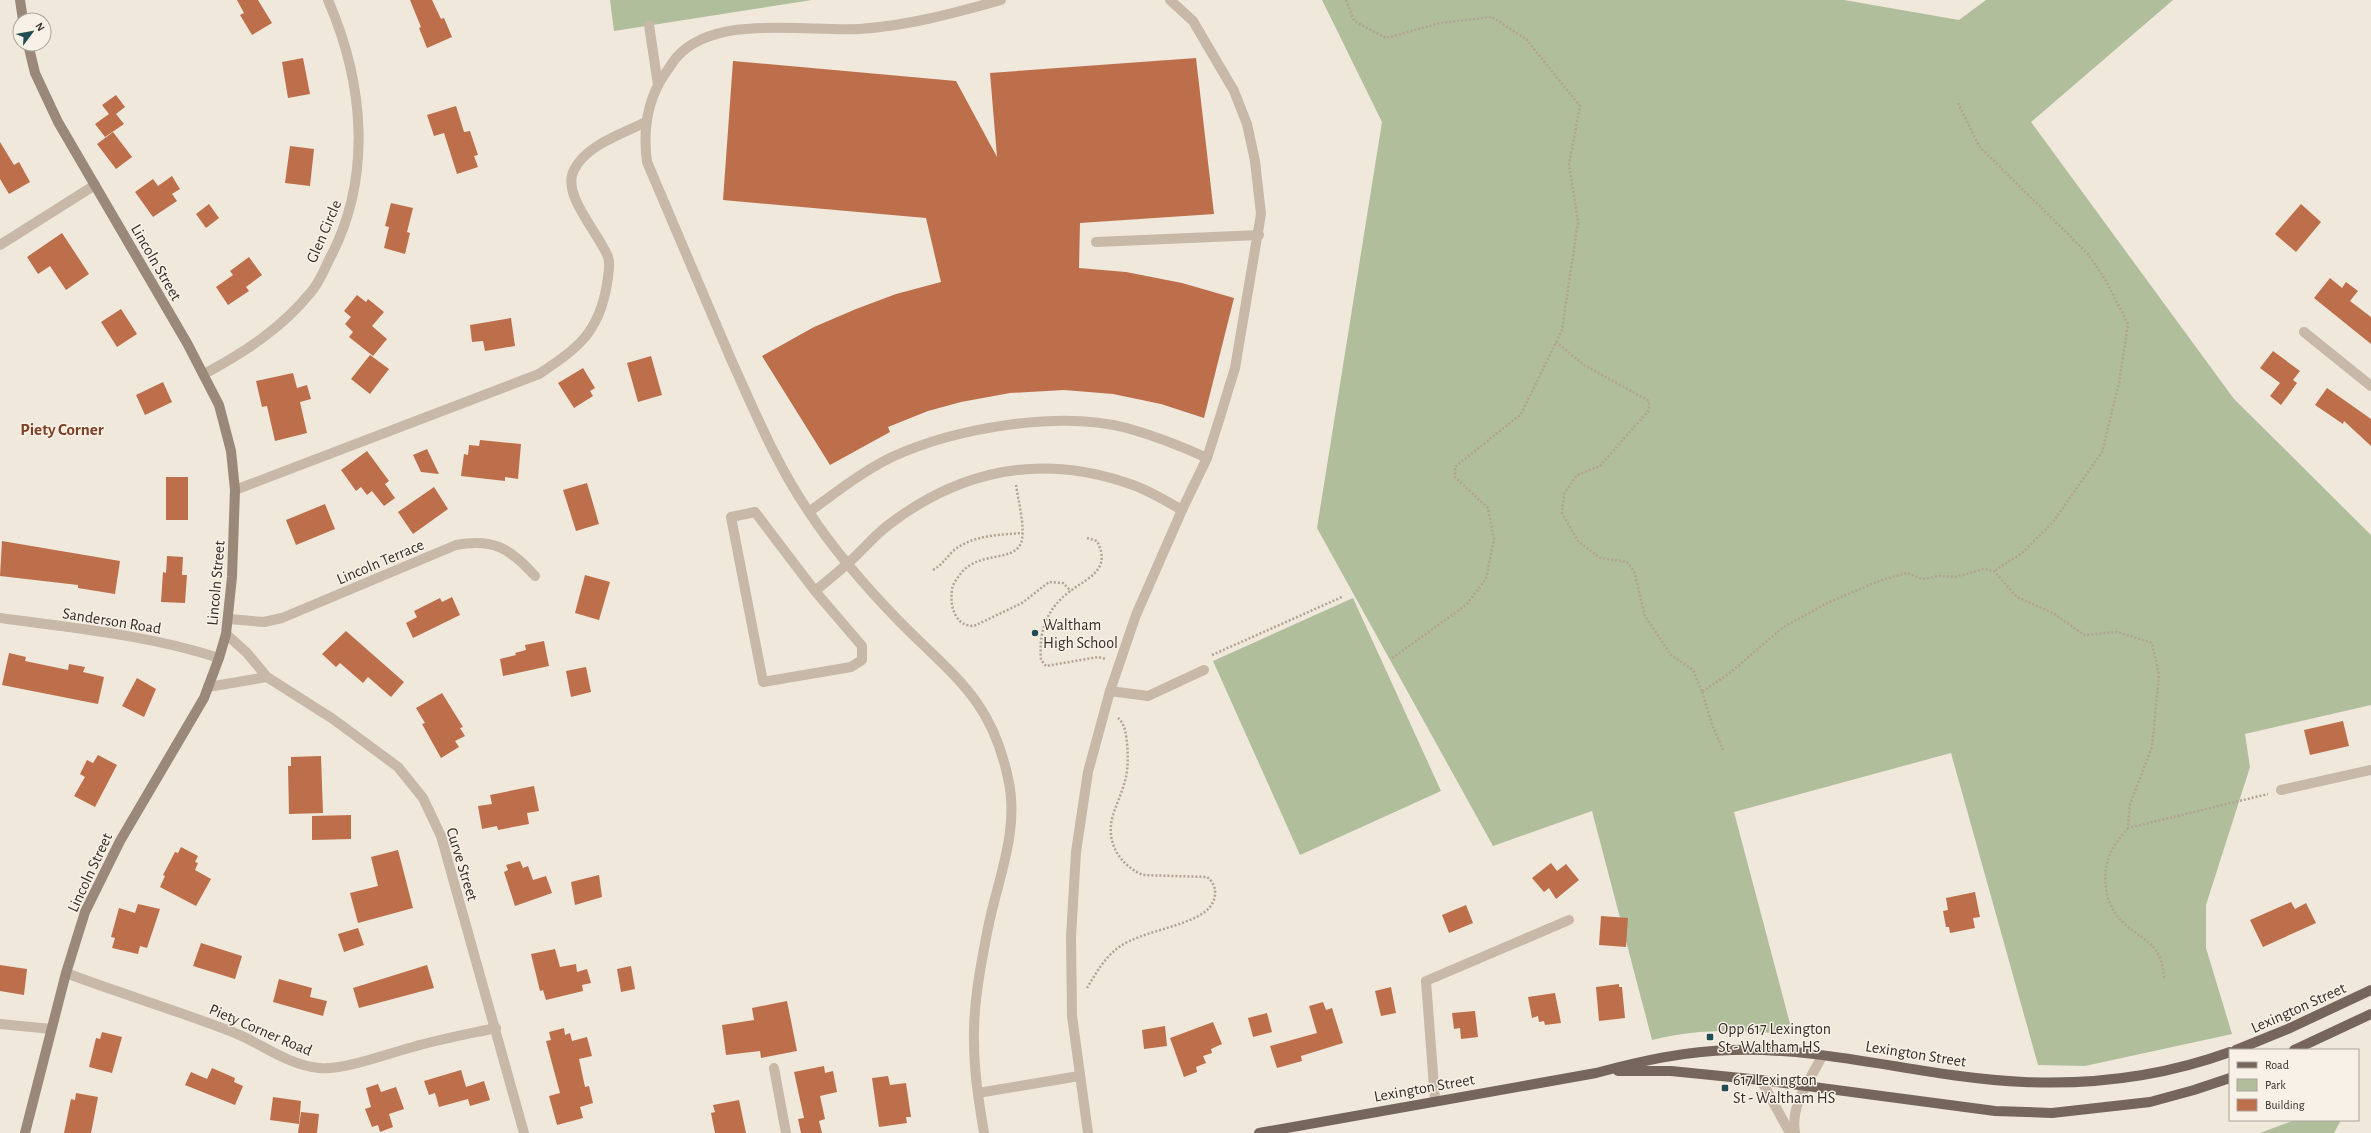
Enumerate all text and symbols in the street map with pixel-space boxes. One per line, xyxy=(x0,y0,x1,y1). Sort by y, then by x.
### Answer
north arrow xyxy=(12,12,52,52)
text: N xyxy=(33,21,47,33)
street label: Glen Circle xyxy=(304,198,344,265)
street label: Lincoln Street xyxy=(128,222,184,303)
district label: Piety Corner xyxy=(20,421,104,439)
street label: Lincoln Terrace xyxy=(335,536,426,587)
street label: Lincoln Street xyxy=(204,540,228,626)
street label: Sanderson Road xyxy=(61,605,162,637)
place label: Waltham High School xyxy=(1043,617,1118,651)
marker: Waltham High School xyxy=(1030,628,1040,638)
street label: Curve Street xyxy=(443,826,481,903)
street label: Lincoln Street xyxy=(65,830,115,914)
street label: Lexington Street xyxy=(2249,980,2348,1036)
street label: Piety Corner Road xyxy=(206,1001,314,1060)
place label: Opp 617 Lexington St - Waltham HS xyxy=(1718,1021,1831,1055)
marker: Opp 617 Lexington St - Waltham HS xyxy=(1705,1032,1715,1042)
street label: Lexington Street xyxy=(1864,1038,1967,1070)
legend xyxy=(2229,1049,2359,1121)
text: Road xyxy=(2265,1059,2289,1071)
street label: Lexington Street xyxy=(1373,1071,1476,1105)
place label: 617 Lexington St - Waltham HS xyxy=(1733,1072,1835,1106)
text: Park xyxy=(2265,1079,2286,1091)
marker: 617 Lexington St - Waltham HS xyxy=(1720,1083,1730,1093)
text: Building xyxy=(2265,1099,2305,1111)

